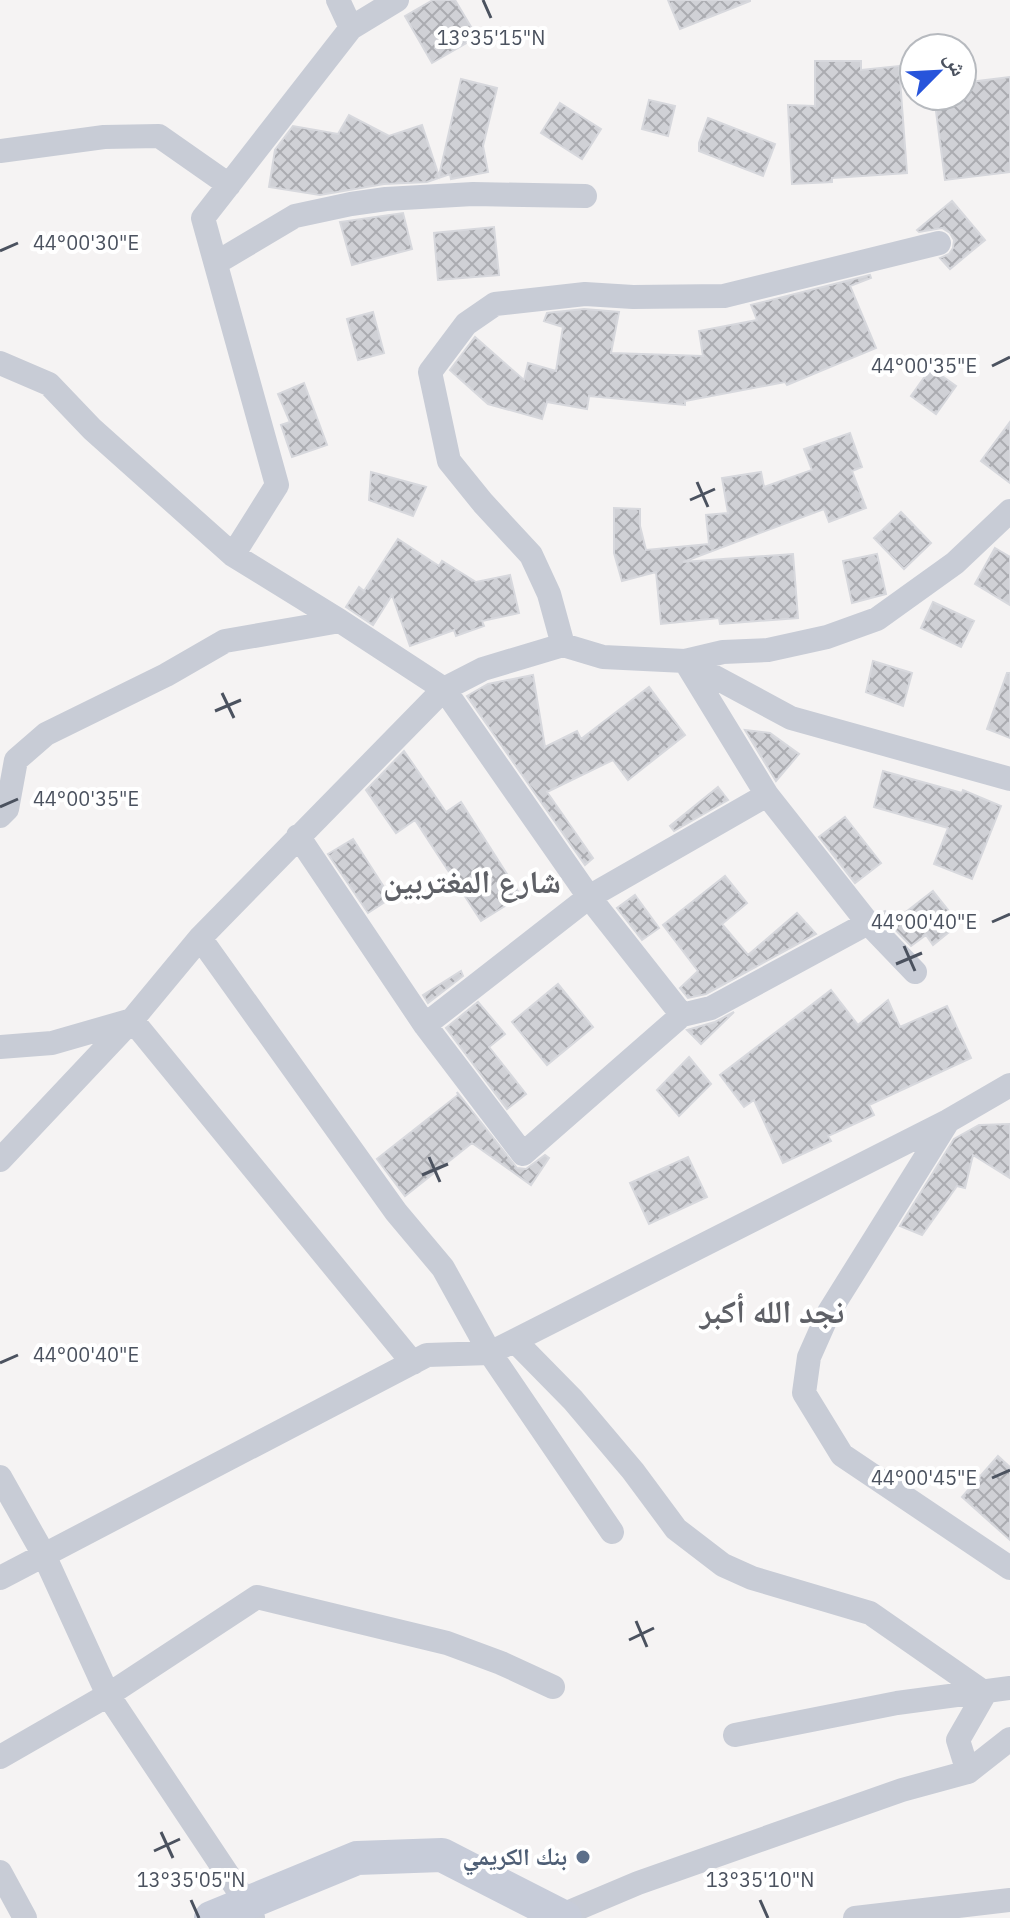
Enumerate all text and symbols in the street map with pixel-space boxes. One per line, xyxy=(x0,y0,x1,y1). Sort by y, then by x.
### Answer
text: 13°35'15"N xyxy=(437,24,545,51)
north arrow xyxy=(898,32,978,112)
text: ش xyxy=(939,47,975,80)
text: 44°00'30"E xyxy=(33,229,139,256)
text: 44°00'35"E xyxy=(871,352,977,379)
text: 44°00'35"E xyxy=(33,785,139,812)
district label: شارع المغتربين xyxy=(383,860,561,903)
text: 44°00'40"E xyxy=(871,908,977,935)
district label: نجد الله أكبر xyxy=(698,1290,844,1332)
text: 44°00'40"E xyxy=(33,1341,139,1368)
text: 44°00'45"E xyxy=(871,1464,977,1491)
place label: بنك الكريمي xyxy=(462,1840,567,1876)
marker: بنك الكريمي xyxy=(574,1848,592,1866)
text: 13°35'05"N xyxy=(137,1866,245,1893)
text: 13°35'10"N xyxy=(706,1866,814,1893)

